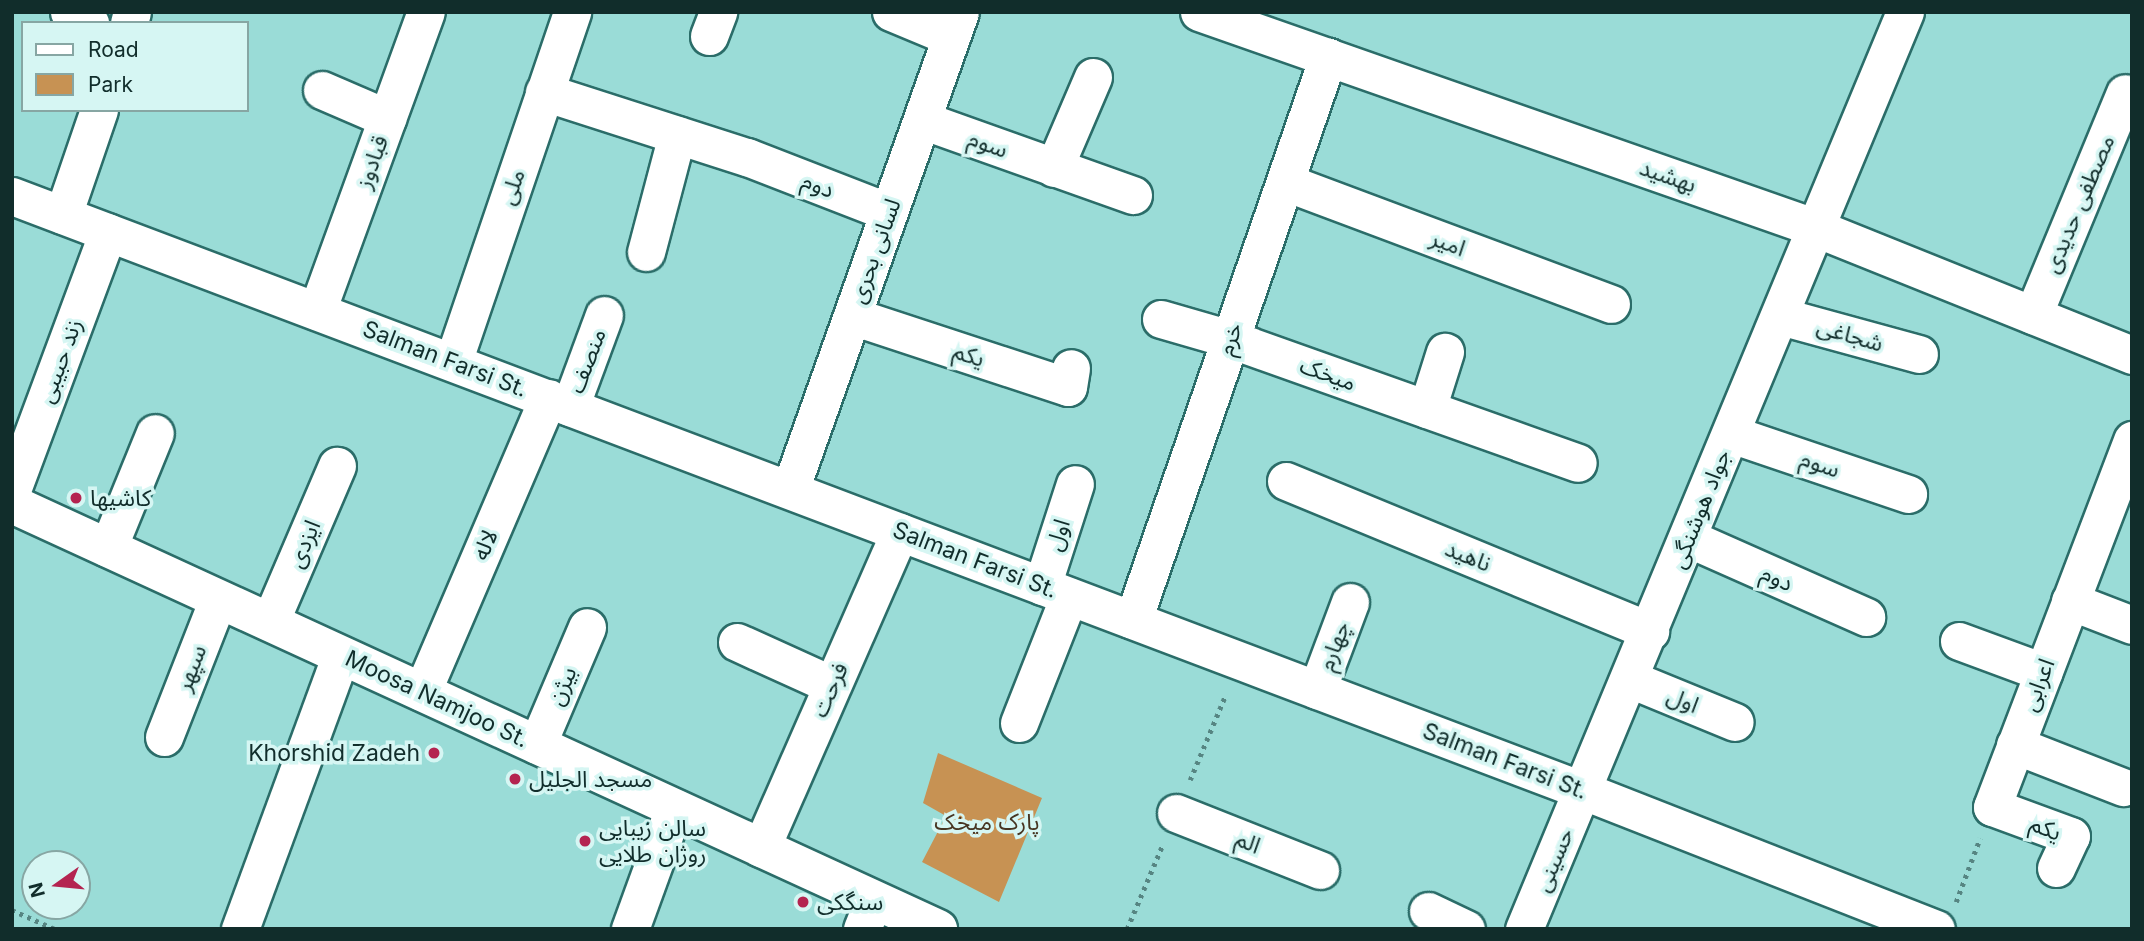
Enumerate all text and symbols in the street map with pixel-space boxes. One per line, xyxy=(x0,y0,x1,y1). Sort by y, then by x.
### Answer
legend xyxy=(21,21,248,112)
text: Road xyxy=(88,37,139,62)
text: Park xyxy=(88,72,133,97)
street label: سوم xyxy=(964,124,1012,164)
street label: مصطفی حدیدی xyxy=(2038,131,2120,277)
street label: قبادوز xyxy=(350,132,394,192)
street label: بهشید xyxy=(1636,153,1700,199)
street label: ملی xyxy=(493,166,531,208)
street label: دوم xyxy=(798,166,838,204)
street label: لسانی بحری xyxy=(843,195,907,307)
street label: امیر xyxy=(1427,224,1469,262)
street label: شجاغی xyxy=(1814,312,1886,358)
street label: زند حبیبی xyxy=(32,315,88,407)
street label: Salman Farsi St. xyxy=(359,315,531,403)
street label: خرم xyxy=(1212,319,1248,359)
street label: منصف xyxy=(562,325,612,397)
street label: یکم xyxy=(950,337,988,373)
street label: میخک xyxy=(1296,351,1360,397)
street label: سوم xyxy=(1797,444,1843,484)
street label: جواد هوشنگی xyxy=(1664,445,1736,573)
place label: کاشیها xyxy=(90,484,151,512)
marker: کاشیها xyxy=(68,490,84,506)
street label: ایزدی xyxy=(282,516,326,572)
street label: Salman Farsi St. xyxy=(889,516,1061,604)
street label: اول xyxy=(1040,516,1076,554)
street label: لاله xyxy=(466,526,504,564)
street label: ناهید xyxy=(1441,534,1495,578)
street label: دوم xyxy=(1757,559,1797,597)
street label: چهارم xyxy=(1312,617,1356,675)
street label: سپهر xyxy=(170,641,212,695)
street label: Moosa Namjoo St. xyxy=(341,644,533,754)
street label: اعرابی xyxy=(2015,655,2061,715)
street label: فرحت xyxy=(806,658,854,722)
street label: بیژن xyxy=(542,662,582,710)
street label: اول xyxy=(1663,681,1703,719)
street label: Salman Farsi St. xyxy=(1419,717,1591,805)
place label: Khorshid Zadeh xyxy=(248,739,420,767)
marker: Khorshid Zadeh xyxy=(426,745,442,761)
place label: مسجد الجلیل xyxy=(529,765,652,793)
marker: مسجد الجلیل xyxy=(507,771,523,787)
park label: پارک میخک xyxy=(934,808,1040,836)
street label: یکم xyxy=(2026,809,2066,847)
place label: سالن زیبایی روژان طلایی xyxy=(599,814,706,868)
street label: حسینی xyxy=(1528,824,1580,896)
street label: الم xyxy=(1232,825,1264,859)
marker: سالن زیبایی روژان طلایی xyxy=(577,833,593,849)
north arrow xyxy=(21,850,91,920)
text: N xyxy=(24,880,50,900)
place label: سنگکی xyxy=(817,888,883,916)
marker: سنگکی xyxy=(795,894,811,910)

